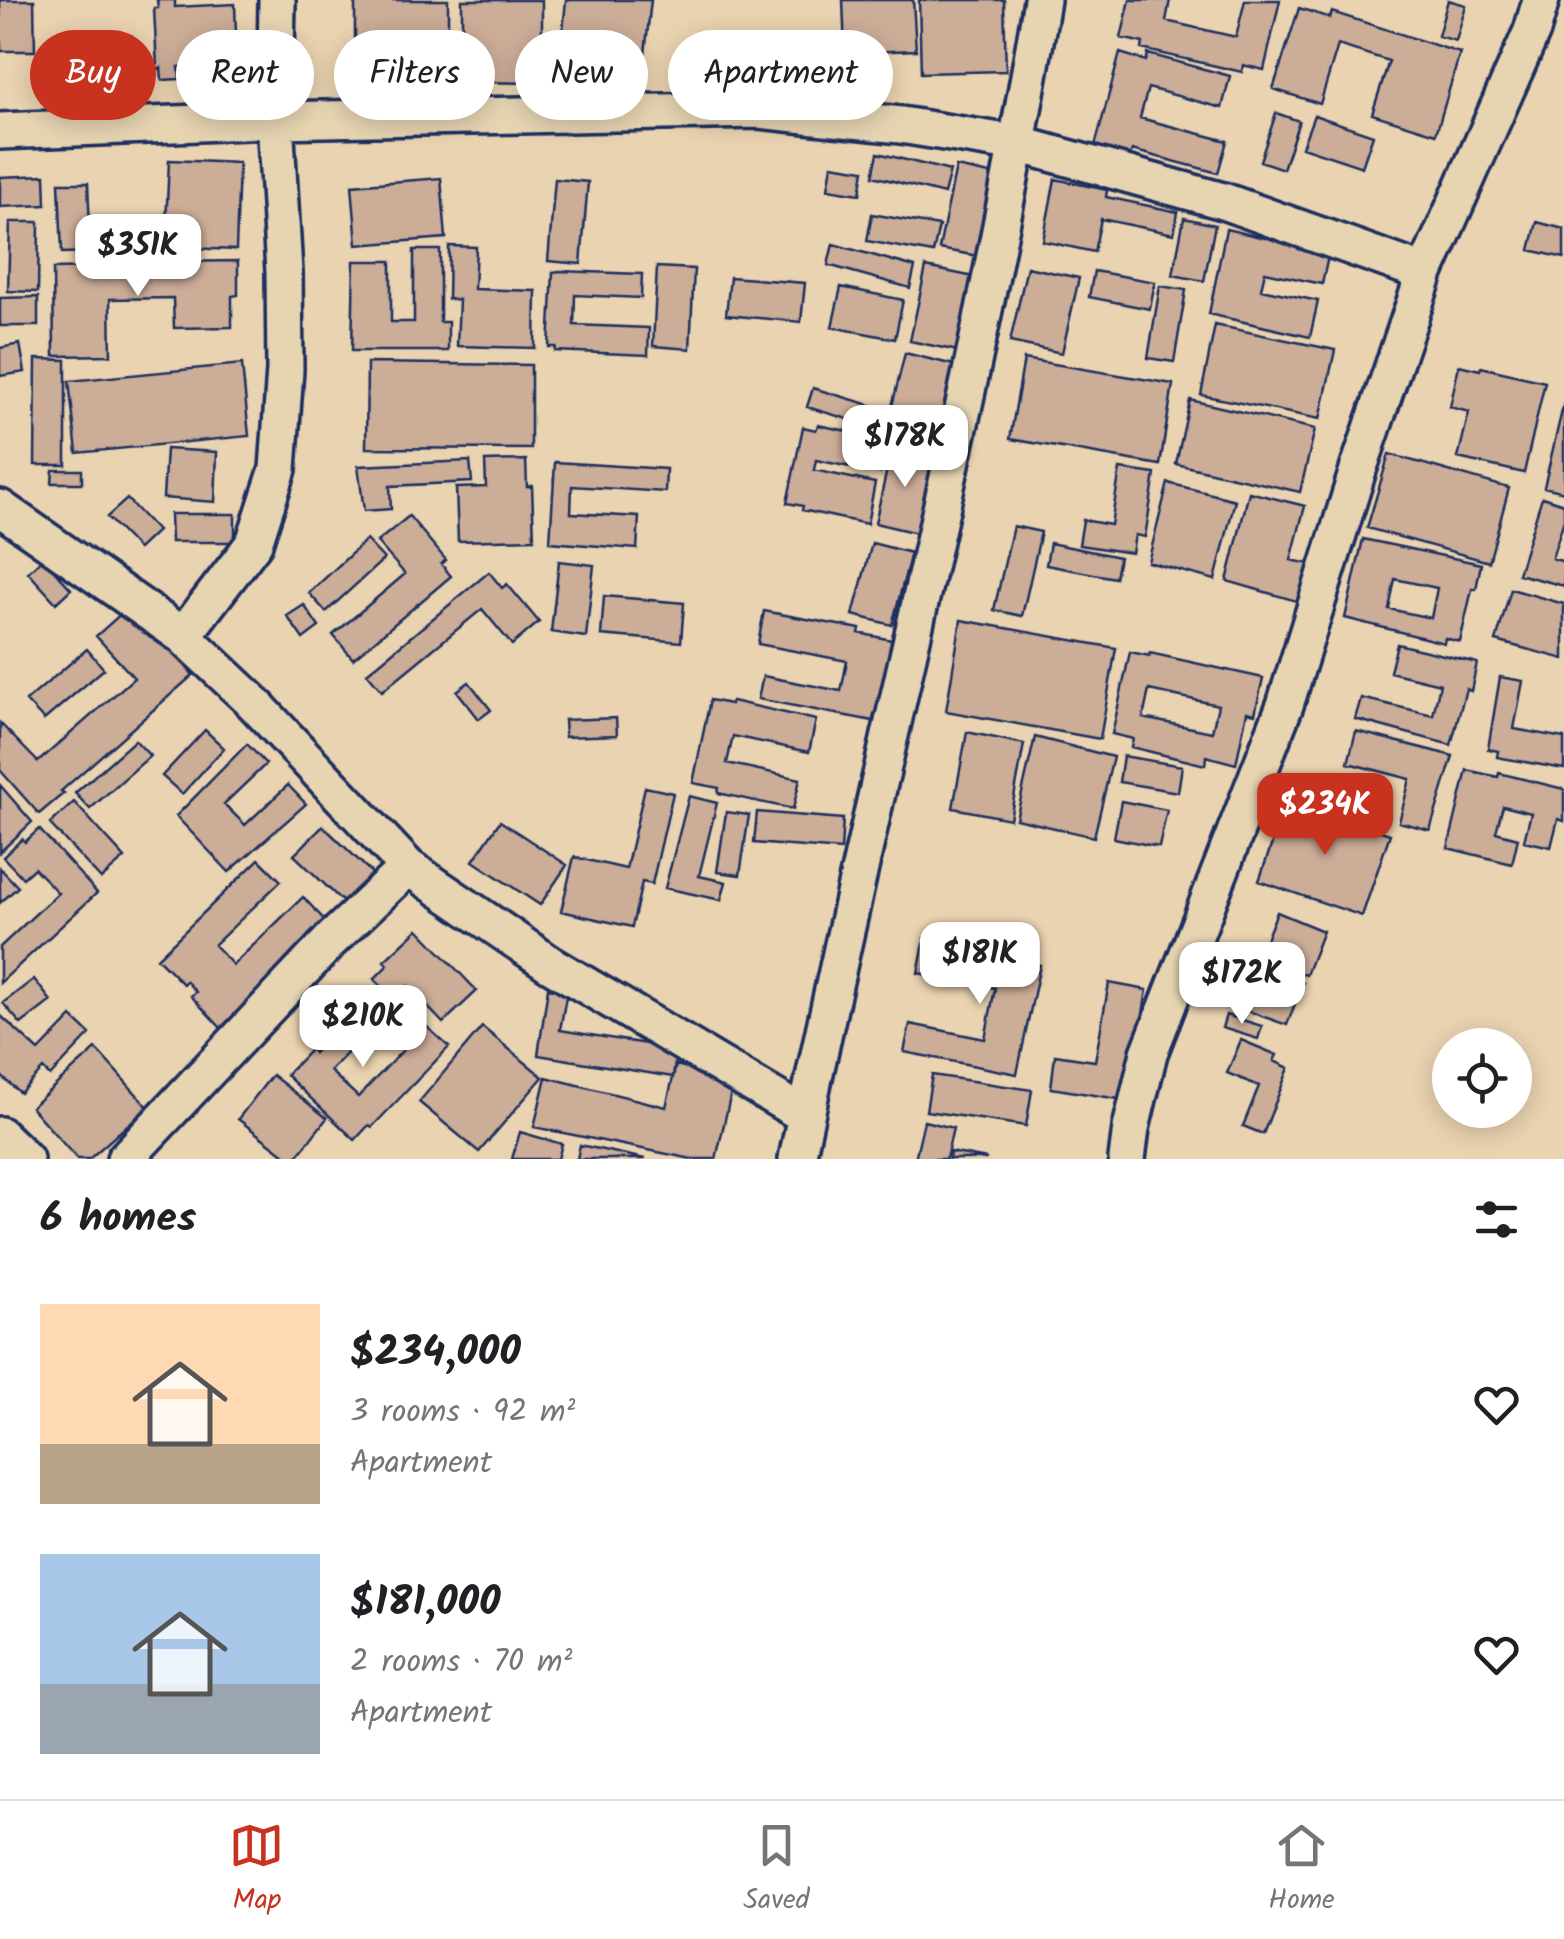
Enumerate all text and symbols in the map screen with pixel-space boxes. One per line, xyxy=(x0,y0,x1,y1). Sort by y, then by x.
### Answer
chip: Buy xyxy=(30,30,156,120)
chip: Rent xyxy=(176,30,314,120)
chip: Filters xyxy=(334,30,495,120)
chip: New xyxy=(515,30,648,120)
chip: Apartment xyxy=(668,30,893,120)
pin: $351K xyxy=(68,214,208,299)
text: $351K xyxy=(97,221,179,272)
pin: $178K xyxy=(835,405,975,490)
text: $178K xyxy=(864,412,946,463)
pin: $234K xyxy=(1255,773,1395,858)
text: $234K xyxy=(1279,780,1371,831)
pin: $181K xyxy=(910,922,1050,1007)
text: $181K xyxy=(942,929,1018,980)
pin: $172K xyxy=(1172,942,1312,1027)
text: $172K xyxy=(1201,949,1283,1000)
pin: $210K xyxy=(293,985,433,1070)
text: $210K xyxy=(322,992,404,1043)
map controls xyxy=(1432,1028,1532,1128)
button: locate xyxy=(1432,1028,1532,1128)
text: 6 homes xyxy=(40,1186,196,1253)
icon: filters xyxy=(1469,1192,1524,1247)
text: $234,000 xyxy=(350,1320,521,1387)
icon: home xyxy=(120,1344,240,1464)
icon: heart xyxy=(1469,1377,1524,1432)
text: 3 rooms · 92 m² xyxy=(350,1387,575,1438)
text: Apartment xyxy=(350,1438,492,1489)
text: $181,000 xyxy=(350,1570,501,1637)
icon: home xyxy=(120,1594,240,1714)
icon: heart xyxy=(1469,1627,1524,1682)
text: 2 rooms · 70 m² xyxy=(350,1637,572,1688)
text: Apartment xyxy=(350,1688,492,1739)
tab: Map xyxy=(229,1818,284,1923)
tab: Saved xyxy=(743,1818,810,1923)
tab: Home xyxy=(1268,1818,1335,1923)

